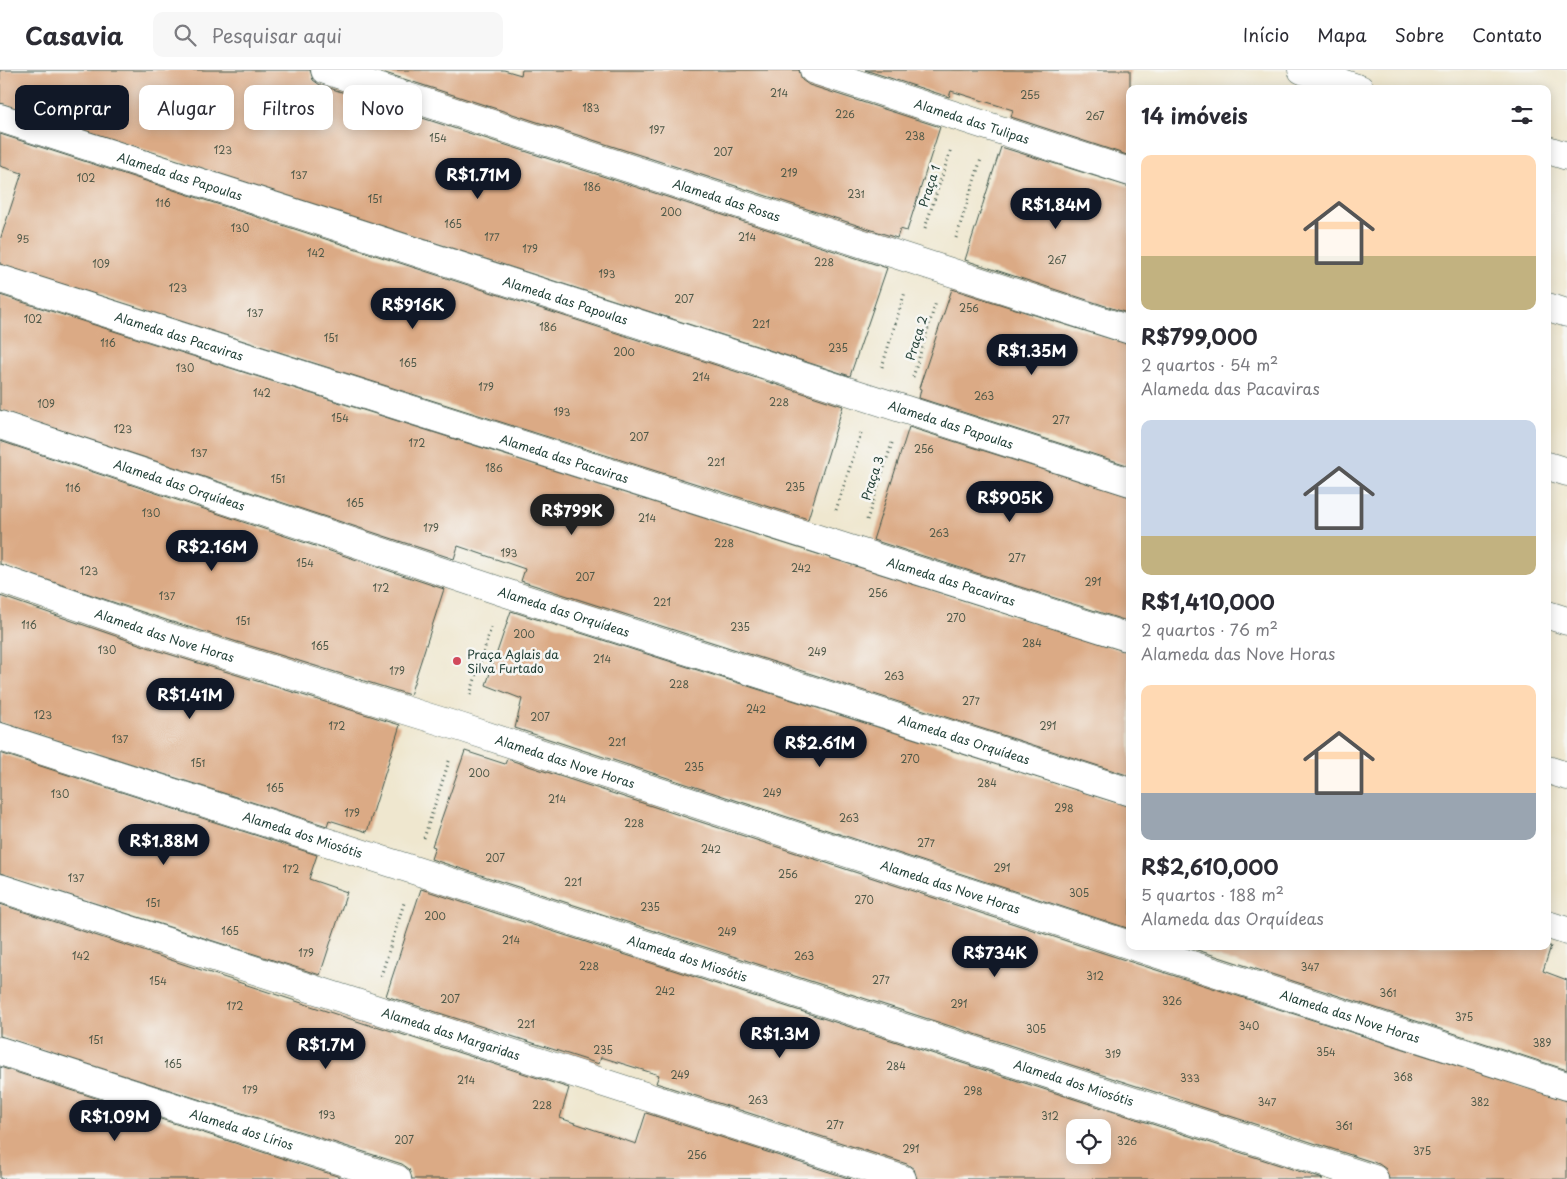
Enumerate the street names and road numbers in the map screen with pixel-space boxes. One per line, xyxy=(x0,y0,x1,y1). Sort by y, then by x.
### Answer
street label: Alameda das Tulipas xyxy=(912,94,1032,148)
street label: Alameda das Papoulas xyxy=(115,147,245,205)
street label: Praça 1 xyxy=(914,163,944,209)
street label: Alameda das Rosas xyxy=(671,174,783,226)
street label: Alameda das Papoulas xyxy=(500,272,631,329)
street label: Alameda das Pacaviras xyxy=(112,307,246,365)
street label: Praça 2 xyxy=(901,313,931,363)
street label: Alameda das Papoulas xyxy=(886,396,1016,453)
street label: Alameda das Pacaviras xyxy=(498,429,631,487)
street label: Praça 3 xyxy=(856,453,888,503)
street label: Alameda das Orquídeas xyxy=(111,454,248,515)
street label: Alameda das Pacaviras xyxy=(884,552,1018,610)
street label: Alameda das Orquídeas xyxy=(496,582,633,641)
street label: Alameda das Nove Horas xyxy=(93,604,237,666)
street label: Alameda das Orquídeas xyxy=(896,710,1033,769)
street label: Alameda das Nove Horas xyxy=(493,730,638,793)
street label: Alameda dos Miosótis xyxy=(240,807,365,862)
street label: Alameda das Nove Horas xyxy=(878,855,1023,918)
street label: Alameda dos Miosótis xyxy=(625,930,750,986)
street label: Alameda das Nove Horas xyxy=(1278,985,1423,1047)
street label: Alameda das Margaridas xyxy=(380,1003,523,1064)
street label: Alameda dos Miosótis xyxy=(1012,1055,1136,1110)
street label: Alameda dos Lírios xyxy=(188,1104,296,1154)

